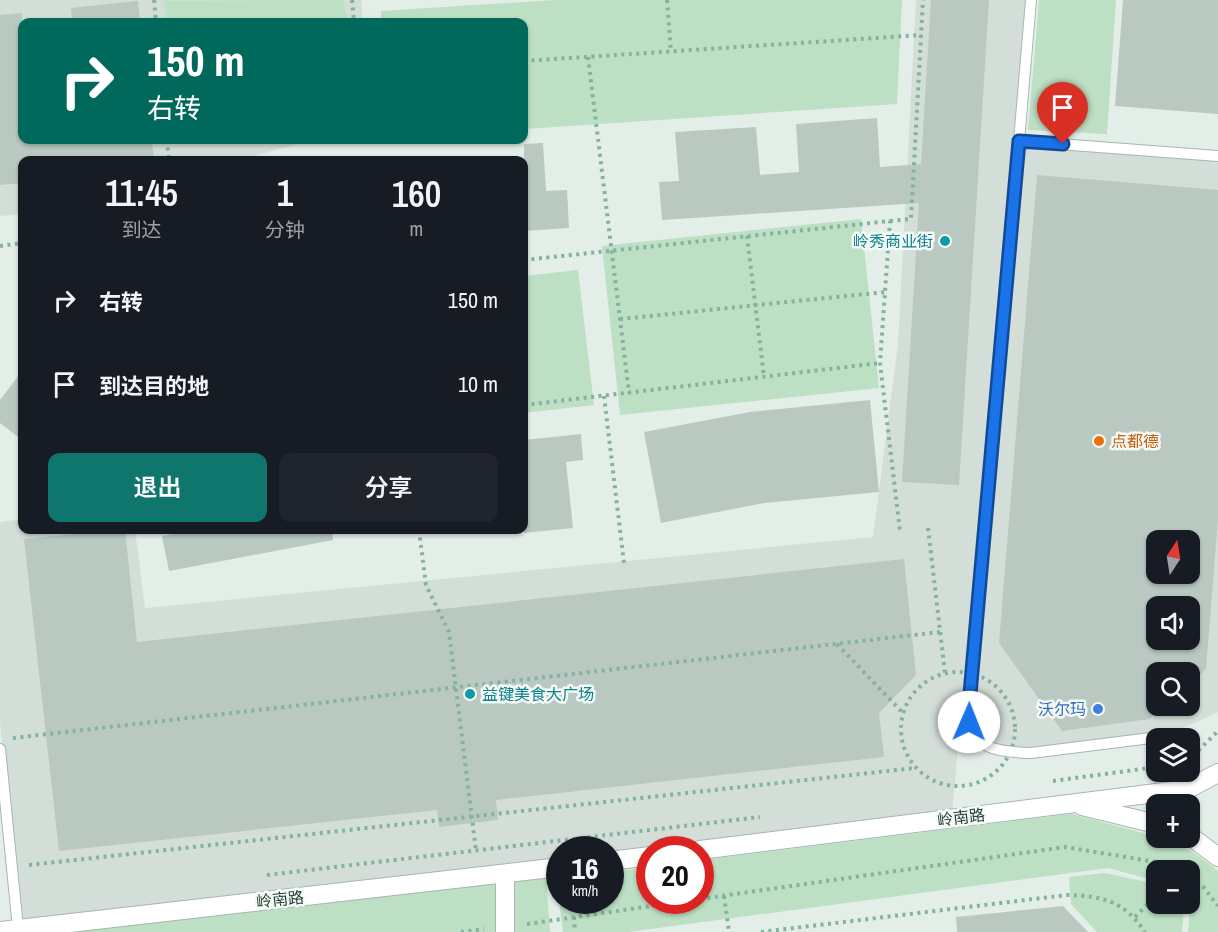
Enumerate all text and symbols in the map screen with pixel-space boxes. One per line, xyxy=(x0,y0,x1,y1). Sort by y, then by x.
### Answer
text: 150 m xyxy=(147,33,245,89)
icon: right xyxy=(48,42,126,120)
pin xyxy=(1037,82,1088,144)
text: 右转 xyxy=(147,90,201,126)
icon: arrive xyxy=(1046,91,1079,124)
text: 11:45 xyxy=(105,169,178,217)
text: 1 xyxy=(277,169,293,217)
text: 160 xyxy=(392,170,441,218)
text: m xyxy=(410,215,423,242)
text: 到达 xyxy=(121,216,161,243)
text: 分钟 xyxy=(265,216,305,243)
place label: 岭秀商业街 xyxy=(853,230,933,252)
marker: 岭秀商业街 xyxy=(938,234,952,248)
icon: right xyxy=(48,284,81,317)
text: 150 m xyxy=(448,285,498,315)
text: 右转 xyxy=(99,287,143,317)
icon: arrive xyxy=(48,368,81,401)
text: 10 m xyxy=(458,369,498,399)
text: 到达目的地 xyxy=(99,371,209,401)
place label: 点都德 xyxy=(1111,430,1159,452)
marker: 点都德 xyxy=(1092,434,1106,448)
button: 退出 xyxy=(48,453,267,522)
button: 分享 xyxy=(279,453,498,522)
north arrow xyxy=(1146,530,1200,584)
map controls xyxy=(1146,530,1200,914)
button: sound xyxy=(1146,596,1200,650)
button: search xyxy=(1146,662,1200,716)
place label: 益键美食大广场 xyxy=(482,683,594,705)
marker: 益键美食大广场 xyxy=(463,687,477,701)
position arrow xyxy=(937,690,1001,754)
place label: 沃尔玛 xyxy=(1038,698,1086,720)
marker: 沃尔玛 xyxy=(1091,702,1105,716)
button: layers xyxy=(1146,728,1200,782)
button: + xyxy=(1146,794,1200,848)
street label: 岭南路 xyxy=(936,803,986,831)
speed limit sign: 20 xyxy=(636,836,714,914)
text: 16 xyxy=(571,848,599,888)
button: − xyxy=(1146,860,1200,914)
text: km/h xyxy=(572,880,598,901)
street label: 岭南路 xyxy=(255,886,305,912)

